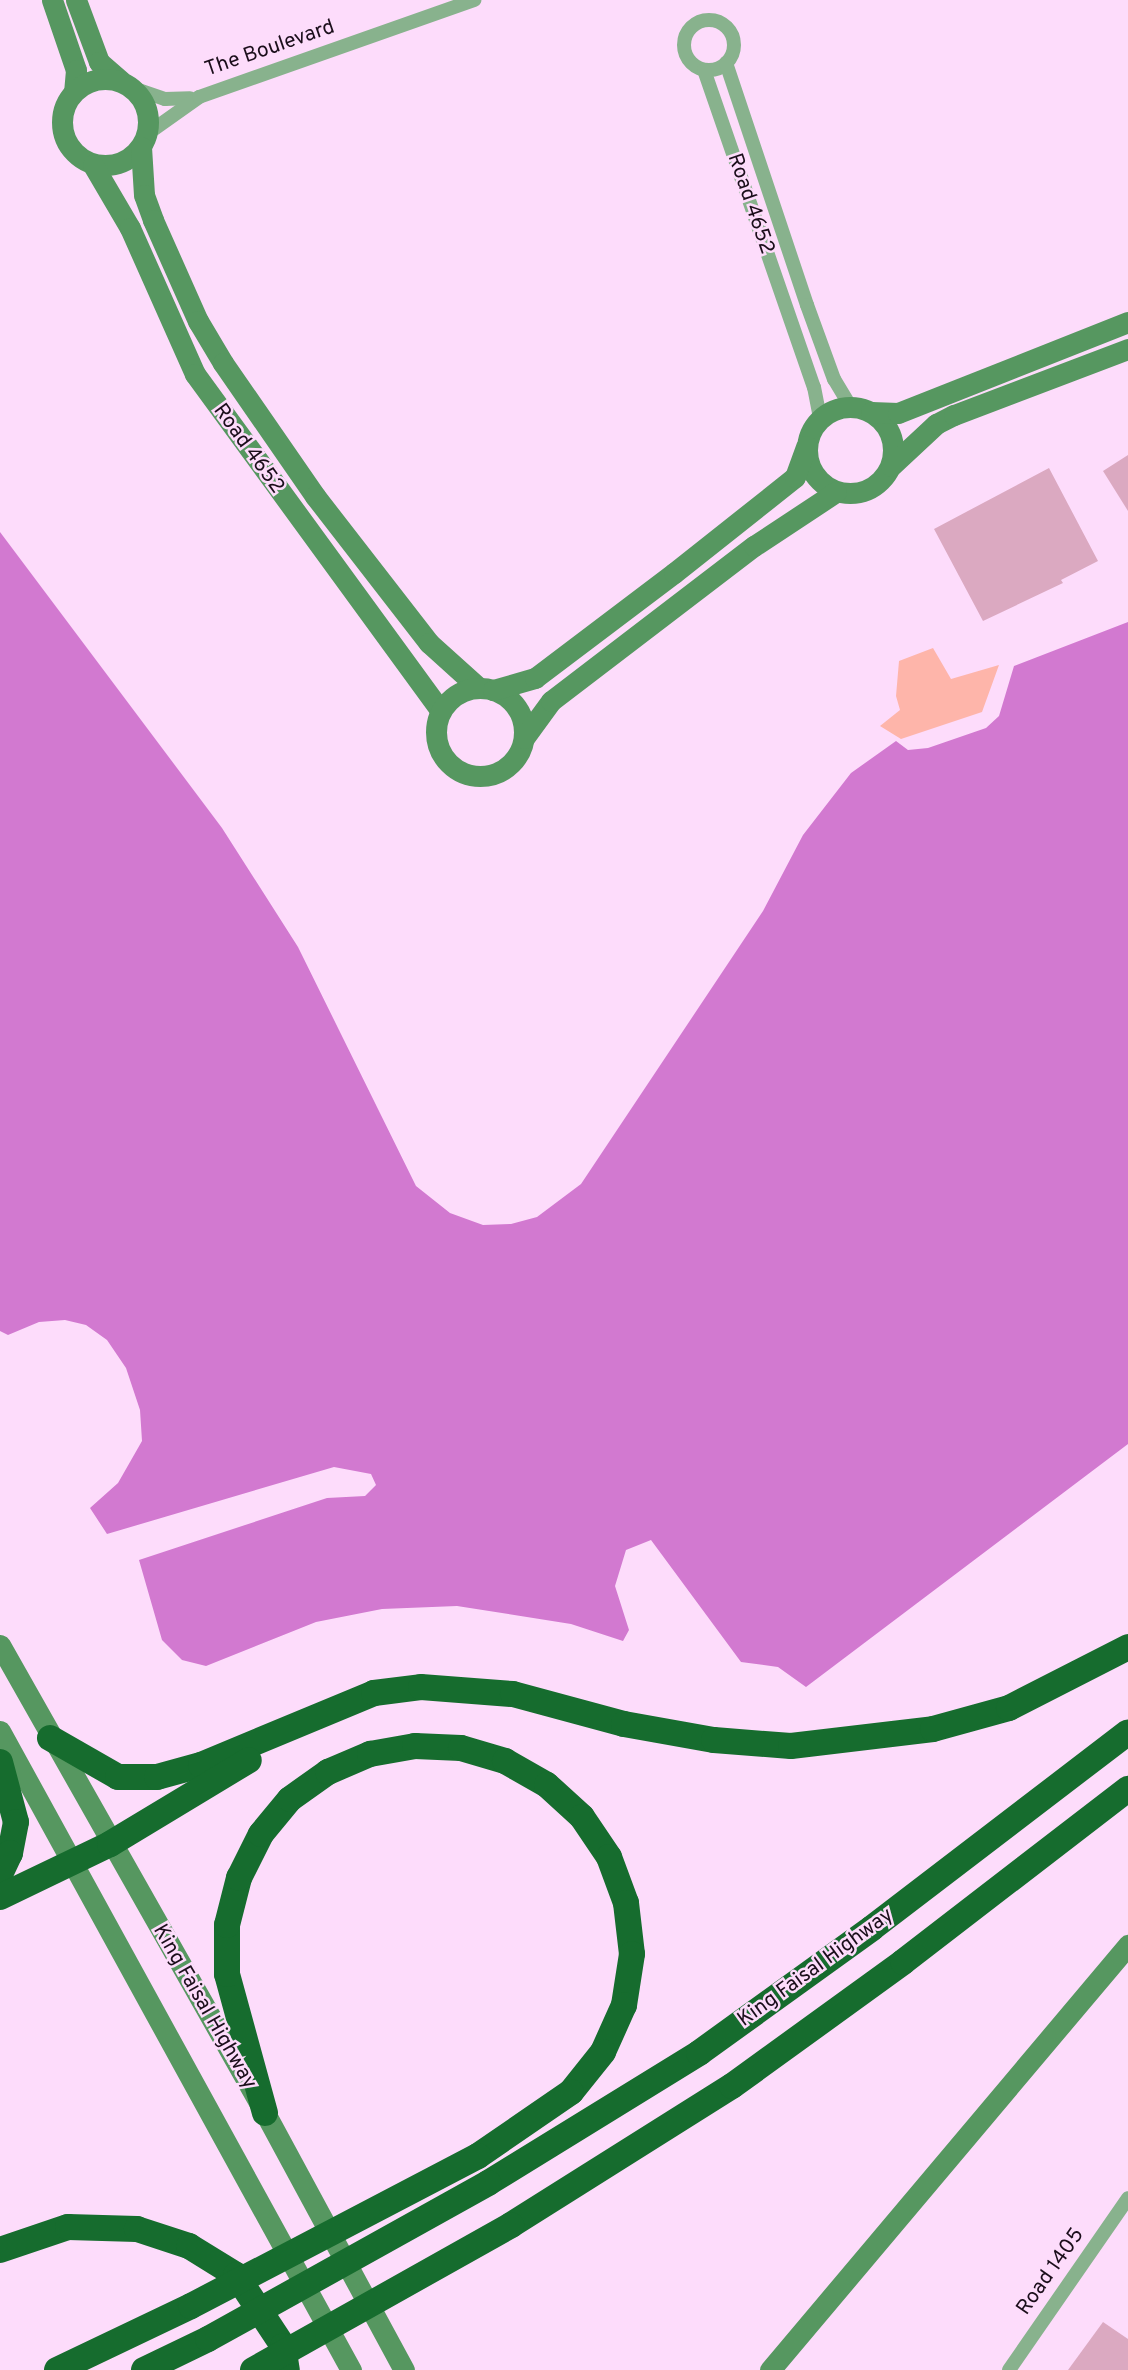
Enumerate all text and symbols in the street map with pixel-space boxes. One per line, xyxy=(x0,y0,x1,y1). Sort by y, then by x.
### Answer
street label: The Boulevard xyxy=(202,15,338,83)
street label: Road 4652 xyxy=(721,150,779,258)
street label: Road 4652 xyxy=(207,399,289,499)
street label: King Faisal Highway xyxy=(733,1903,899,2033)
street label: King Faisal Highway xyxy=(147,1920,261,2094)
street label: Road 1405 xyxy=(1012,2224,1090,2320)

